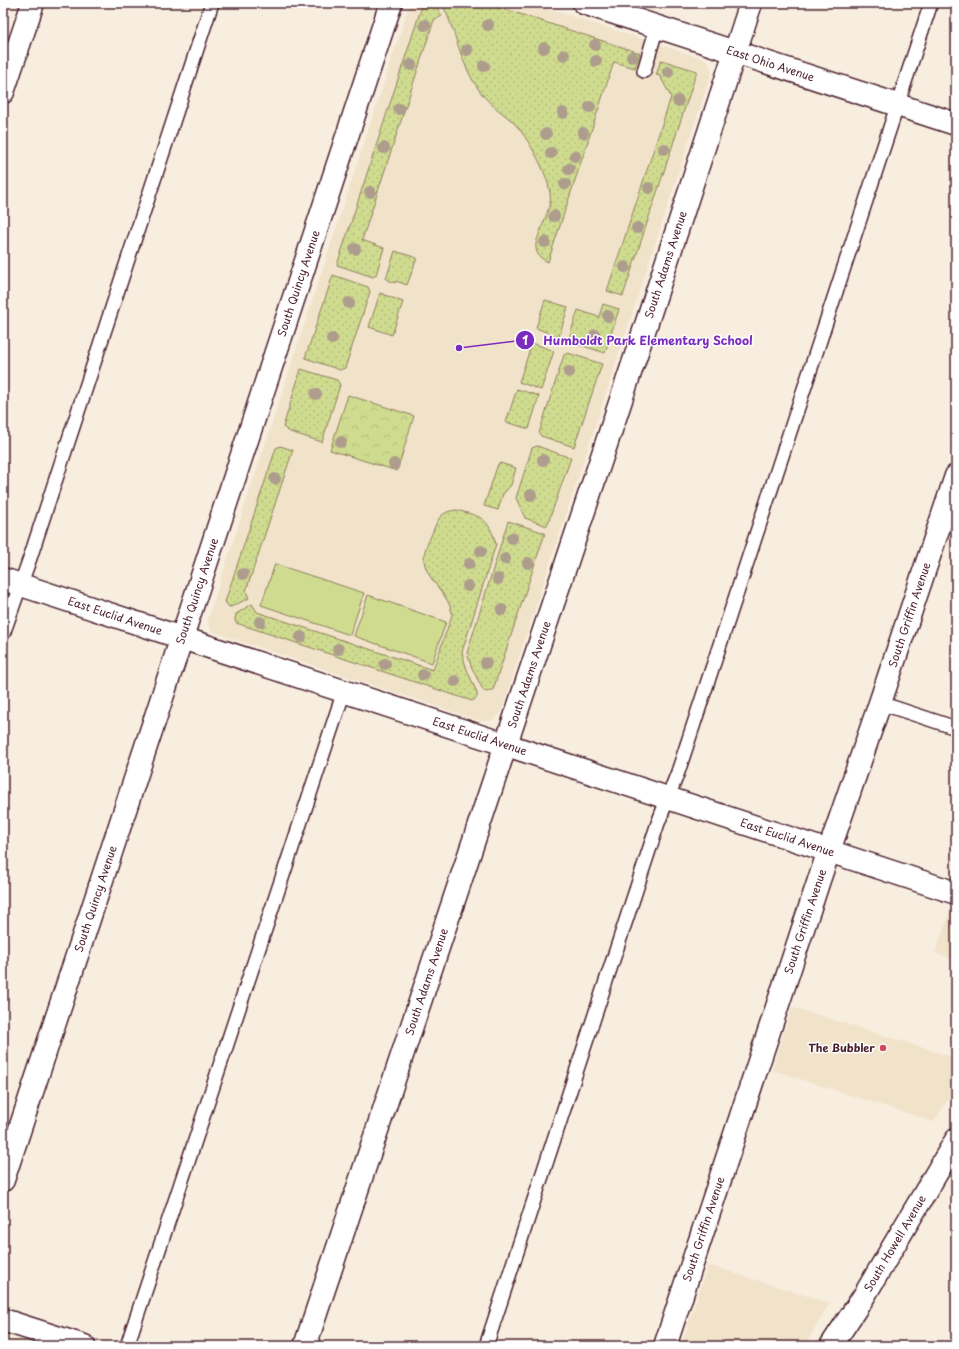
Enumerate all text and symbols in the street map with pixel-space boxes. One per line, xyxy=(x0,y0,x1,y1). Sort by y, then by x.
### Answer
street label: East Ohio Avenue xyxy=(724,41,817,85)
street label: South Adams Avenue xyxy=(640,209,691,320)
street label: South Quincy Avenue xyxy=(273,228,324,339)
callout: Humboldt Park Elementary School xyxy=(515,328,761,352)
text: 1 xyxy=(522,331,528,349)
text: Humboldt Park Elementary School xyxy=(543,331,753,349)
street label: South Quincy Avenue xyxy=(171,535,222,647)
street label: South Griffin Avenue xyxy=(884,560,935,669)
street label: East Euclid Avenue xyxy=(66,592,165,639)
street label: South Adams Avenue xyxy=(503,618,555,730)
street label: East Euclid Avenue xyxy=(430,712,529,759)
street label: East Euclid Avenue xyxy=(738,814,837,860)
street label: South Quincy Avenue xyxy=(70,843,121,954)
street label: South Griffin Avenue xyxy=(779,867,830,976)
street label: South Adams Avenue xyxy=(400,926,452,1037)
place label: The Bubbler xyxy=(808,1039,875,1056)
marker: The Bubbler xyxy=(878,1043,888,1053)
street label: South Griffin Avenue xyxy=(678,1174,728,1284)
street label: South Howell Avenue xyxy=(859,1192,930,1295)

